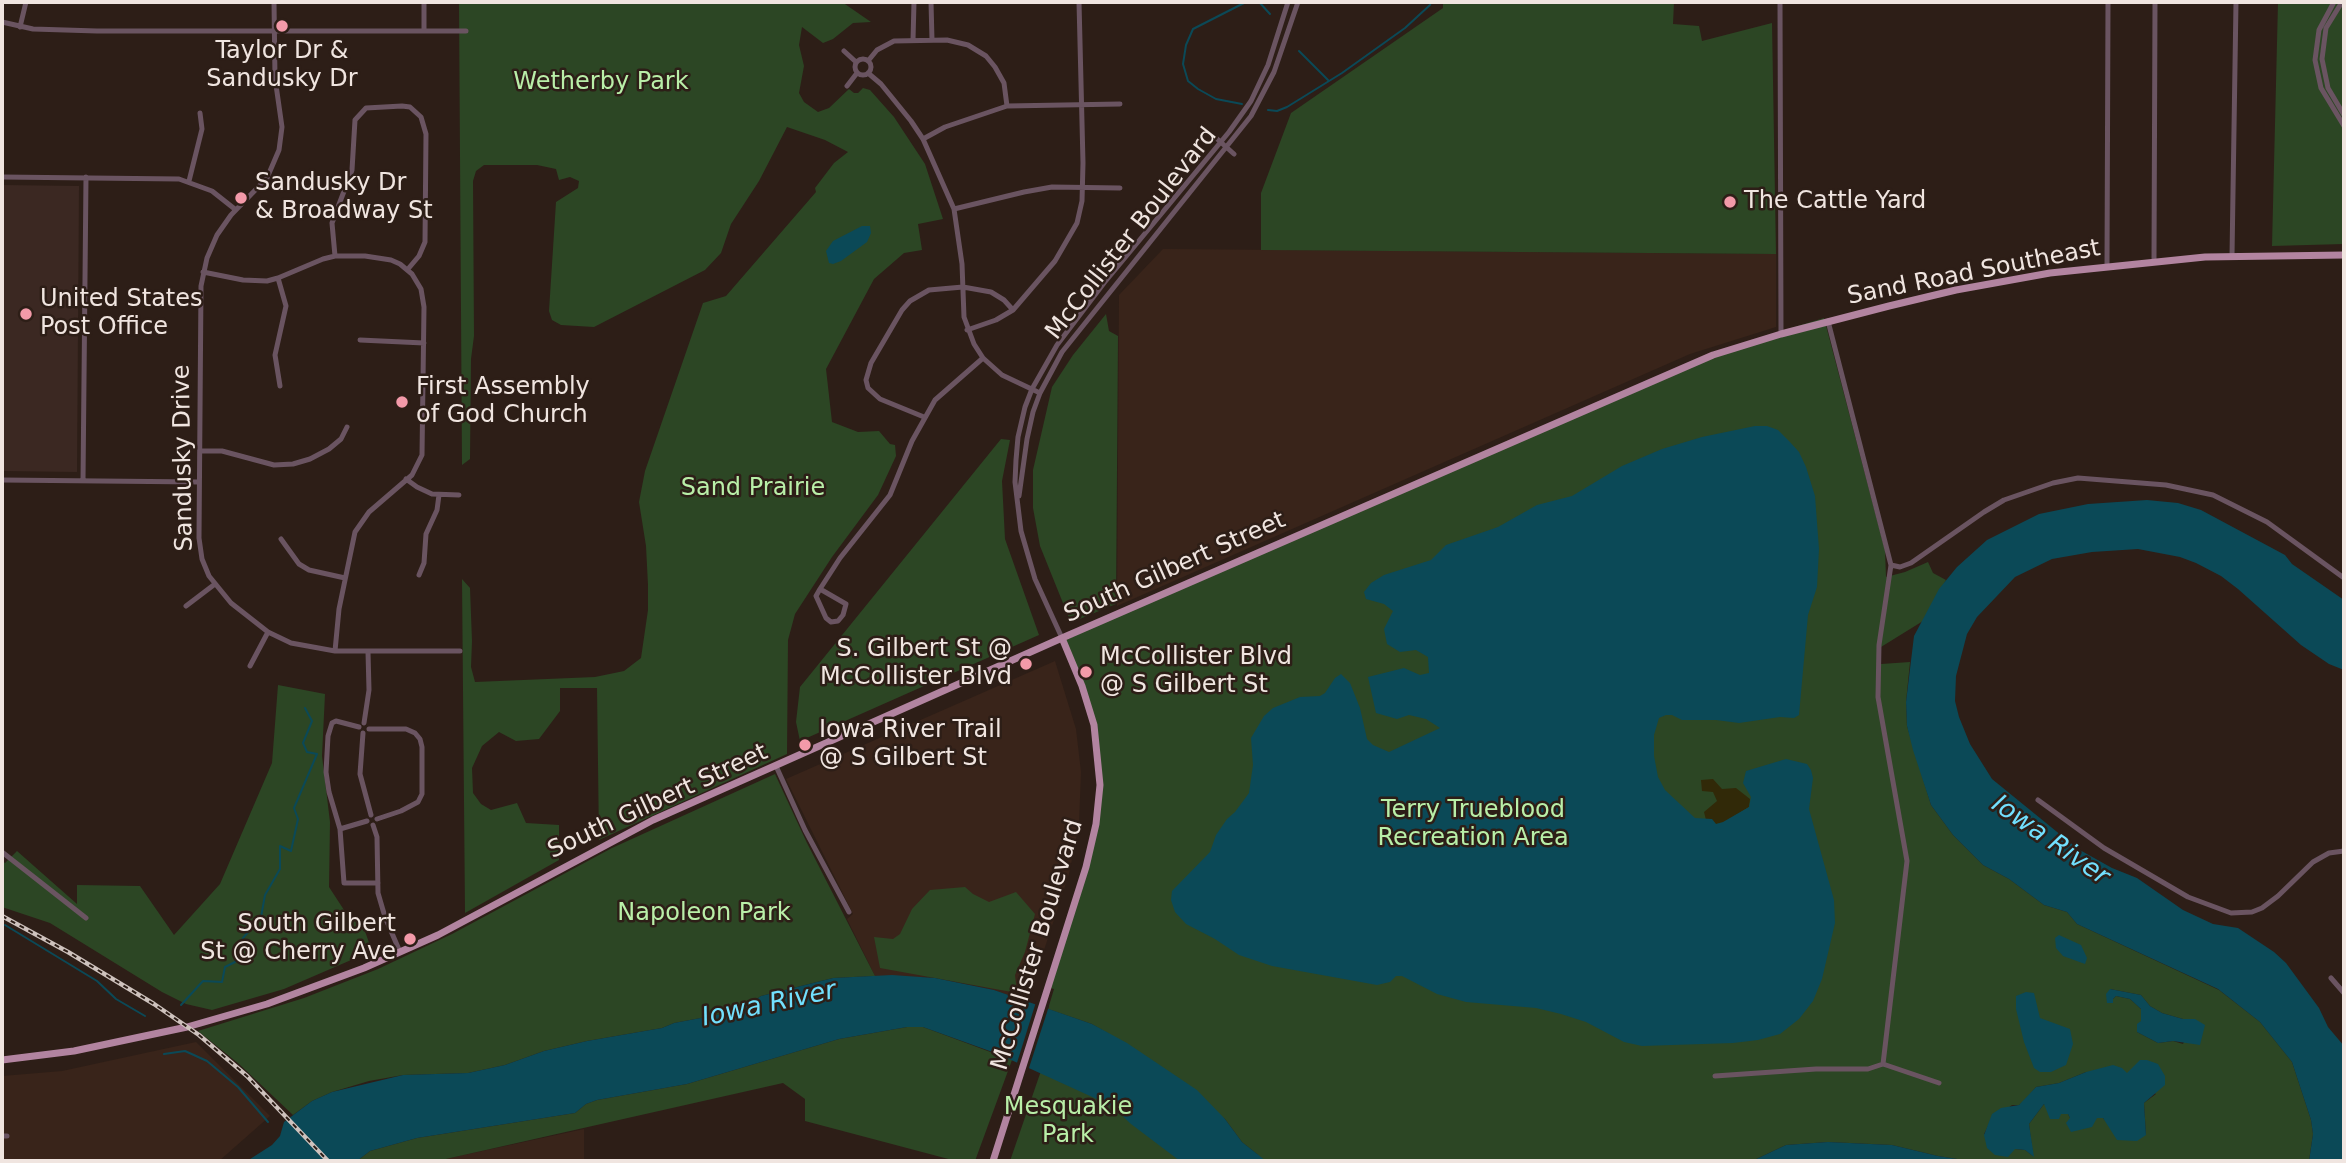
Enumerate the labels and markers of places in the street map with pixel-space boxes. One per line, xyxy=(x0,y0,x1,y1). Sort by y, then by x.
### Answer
marker: Taylor Dr & Sandusky Dr xyxy=(274,18,290,34)
place label: Taylor Dr & Sandusky Dr xyxy=(206,38,358,94)
place label: Sandusky Dr & Broadway St xyxy=(255,170,433,226)
place label: The Cattle Yard xyxy=(1744,188,1926,216)
marker: Sandusky Dr & Broadway St xyxy=(233,190,249,206)
marker: The Cattle Yard xyxy=(1722,194,1738,210)
place label: United States Post Office xyxy=(40,286,203,342)
marker: United States Post Office xyxy=(18,306,34,322)
place label: First Assembly of God Church xyxy=(416,374,590,430)
marker: First Assembly of God Church xyxy=(394,394,410,410)
place label: S. Gilbert St @ McCollister Blvd xyxy=(820,636,1012,692)
place label: McCollister Blvd @ S Gilbert St xyxy=(1100,644,1292,700)
marker: S. Gilbert St @ McCollister Blvd xyxy=(1018,656,1034,672)
marker: McCollister Blvd @ S Gilbert St xyxy=(1078,664,1094,680)
place label: Iowa River Trail @ S Gilbert St xyxy=(819,717,1002,773)
marker: Iowa River Trail @ S Gilbert St xyxy=(797,737,813,753)
place label: South Gilbert St @ Cherry Ave xyxy=(200,911,396,967)
marker: South Gilbert St @ Cherry Ave xyxy=(402,931,418,947)

